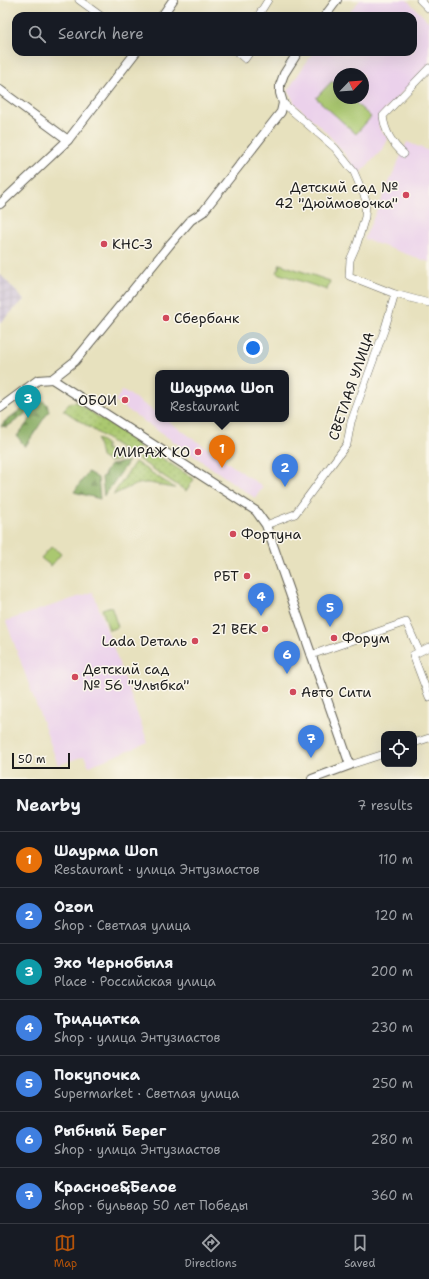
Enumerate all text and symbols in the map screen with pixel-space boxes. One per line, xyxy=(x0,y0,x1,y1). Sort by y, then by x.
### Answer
search box xyxy=(12,12,417,56)
icon: search xyxy=(26,23,48,45)
text: Search here xyxy=(58,24,144,44)
north arrow xyxy=(333,68,369,104)
place label: Детский сад № 42 "Дюймовочка" xyxy=(275,178,398,212)
marker: Детский сад № 42 "Дюймовочка" xyxy=(401,190,411,200)
place label: КНС-3 xyxy=(112,235,153,253)
marker: КНС-3 xyxy=(99,239,109,249)
place label: Сбербанк xyxy=(174,309,240,327)
marker: Сбербанк xyxy=(161,313,171,323)
street label: СВЕТЛАЯ УЛИЦА xyxy=(324,330,378,442)
your location xyxy=(243,338,263,358)
popup xyxy=(155,370,289,422)
text: Шаурма Шоп xyxy=(170,378,274,398)
pin: 3 xyxy=(15,385,41,418)
place label: ОБОИ xyxy=(78,391,117,409)
marker: ОБОИ xyxy=(120,395,130,405)
text: Restaurant xyxy=(170,398,240,415)
pin: 1 xyxy=(209,435,235,468)
place label: МИРАЖ КО xyxy=(113,443,190,461)
marker: МИРАЖ КО xyxy=(193,447,203,457)
pin: 2 xyxy=(272,454,298,487)
place label: Фортуна xyxy=(241,525,302,543)
marker: Фортуна xyxy=(228,529,238,539)
place label: РБТ xyxy=(214,567,239,585)
marker: РБТ xyxy=(242,571,252,581)
pin: 4 xyxy=(248,583,274,616)
pin: 5 xyxy=(317,594,343,627)
place label: 21 ВЕК xyxy=(211,620,257,638)
marker: 21 ВЕК xyxy=(260,624,270,634)
place label: Форум xyxy=(342,629,390,647)
place label: Lada Dеталь xyxy=(101,632,187,650)
marker: Форум xyxy=(329,633,339,643)
marker: Lada Dеталь xyxy=(190,636,200,646)
pin: 6 xyxy=(274,641,300,674)
place label: Детский сад № 56 "Улыбка" xyxy=(83,660,189,694)
marker: Детский сад № 56 "Улыбка" xyxy=(70,672,80,682)
place label: Авто Сити xyxy=(301,683,371,701)
marker: Авто Сити xyxy=(288,687,298,697)
pin: 7 xyxy=(298,725,324,758)
map controls xyxy=(381,731,417,767)
button: locate xyxy=(381,731,417,767)
scale bar xyxy=(12,751,70,770)
text: 50 m xyxy=(18,752,46,767)
text: Nearby xyxy=(16,794,81,816)
text: 7 results xyxy=(357,797,413,814)
text: Шаурма Шоп xyxy=(54,841,158,861)
text: 1 xyxy=(26,851,32,868)
text: 110 m xyxy=(378,851,413,868)
text: Restaurant · улица Энтузиастов xyxy=(54,861,260,878)
text: Ozon xyxy=(54,897,94,917)
text: 2 xyxy=(24,907,34,924)
text: 120 m xyxy=(375,907,413,924)
text: Shop · Светлая улица xyxy=(54,917,191,934)
text: Эхо Чернобыля xyxy=(54,953,173,973)
text: 3 xyxy=(24,963,34,980)
text: 200 m xyxy=(371,963,413,980)
text: Place · Российская улица xyxy=(54,973,216,990)
text: Тридцатка xyxy=(54,1009,140,1029)
text: 4 xyxy=(24,1019,34,1036)
text: 230 m xyxy=(371,1019,413,1036)
text: Shop · улица Энтузиастов xyxy=(54,1029,220,1046)
text: Покупочка xyxy=(54,1065,140,1085)
text: 5 xyxy=(25,1075,33,1092)
text: 250 m xyxy=(372,1075,413,1092)
text: Supermarket · Светлая улица xyxy=(54,1085,239,1102)
text: Рыбный Берег xyxy=(54,1121,166,1141)
text: 6 xyxy=(24,1131,34,1148)
text: 280 m xyxy=(371,1131,413,1148)
text: Shop · улица Энтузиастов xyxy=(54,1141,220,1158)
text: Красное&Белое xyxy=(54,1177,177,1197)
text: 7 xyxy=(24,1187,34,1204)
text: 360 m xyxy=(371,1187,413,1204)
text: Shop · бульвар 50 лет Победы xyxy=(54,1197,248,1214)
tab: Map xyxy=(54,1232,77,1271)
tab: Directions xyxy=(184,1232,237,1271)
tab: Saved xyxy=(344,1232,375,1271)

